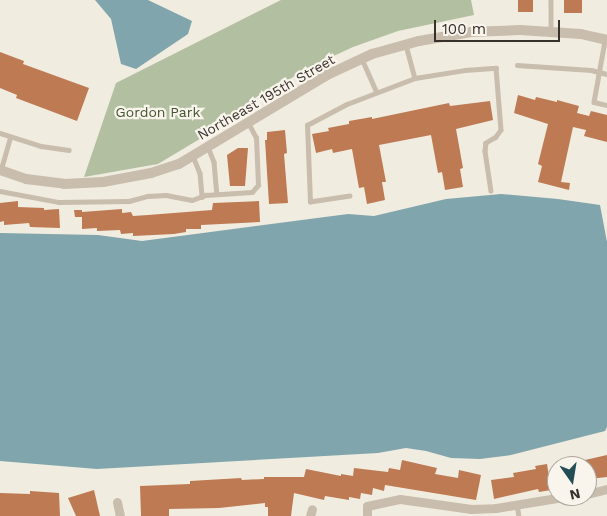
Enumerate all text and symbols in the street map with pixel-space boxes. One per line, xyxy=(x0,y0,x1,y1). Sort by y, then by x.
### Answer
scale bar xyxy=(437,10,563,42)
text: 100 m xyxy=(442,20,486,38)
street label: Northeast 195th Street xyxy=(194,51,338,143)
park label: Gordon Park xyxy=(116,104,200,120)
north arrow xyxy=(547,456,597,506)
text: N xyxy=(568,486,582,504)

